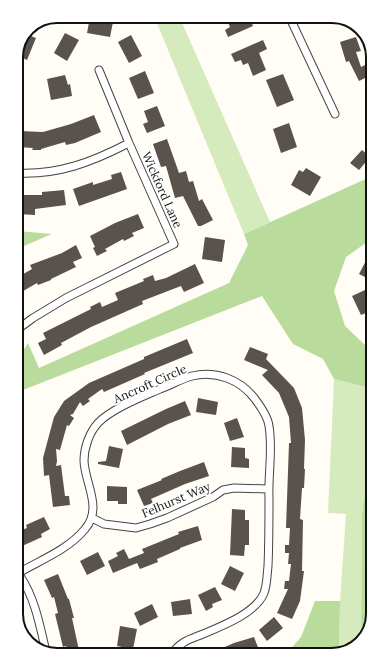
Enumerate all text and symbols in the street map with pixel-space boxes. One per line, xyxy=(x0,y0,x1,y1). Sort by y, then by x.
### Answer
street label: Wickford Lane xyxy=(139,149,186,231)
street label: Ancroft Circle xyxy=(110,361,189,407)
street label: Felhurst Way xyxy=(139,478,213,521)

